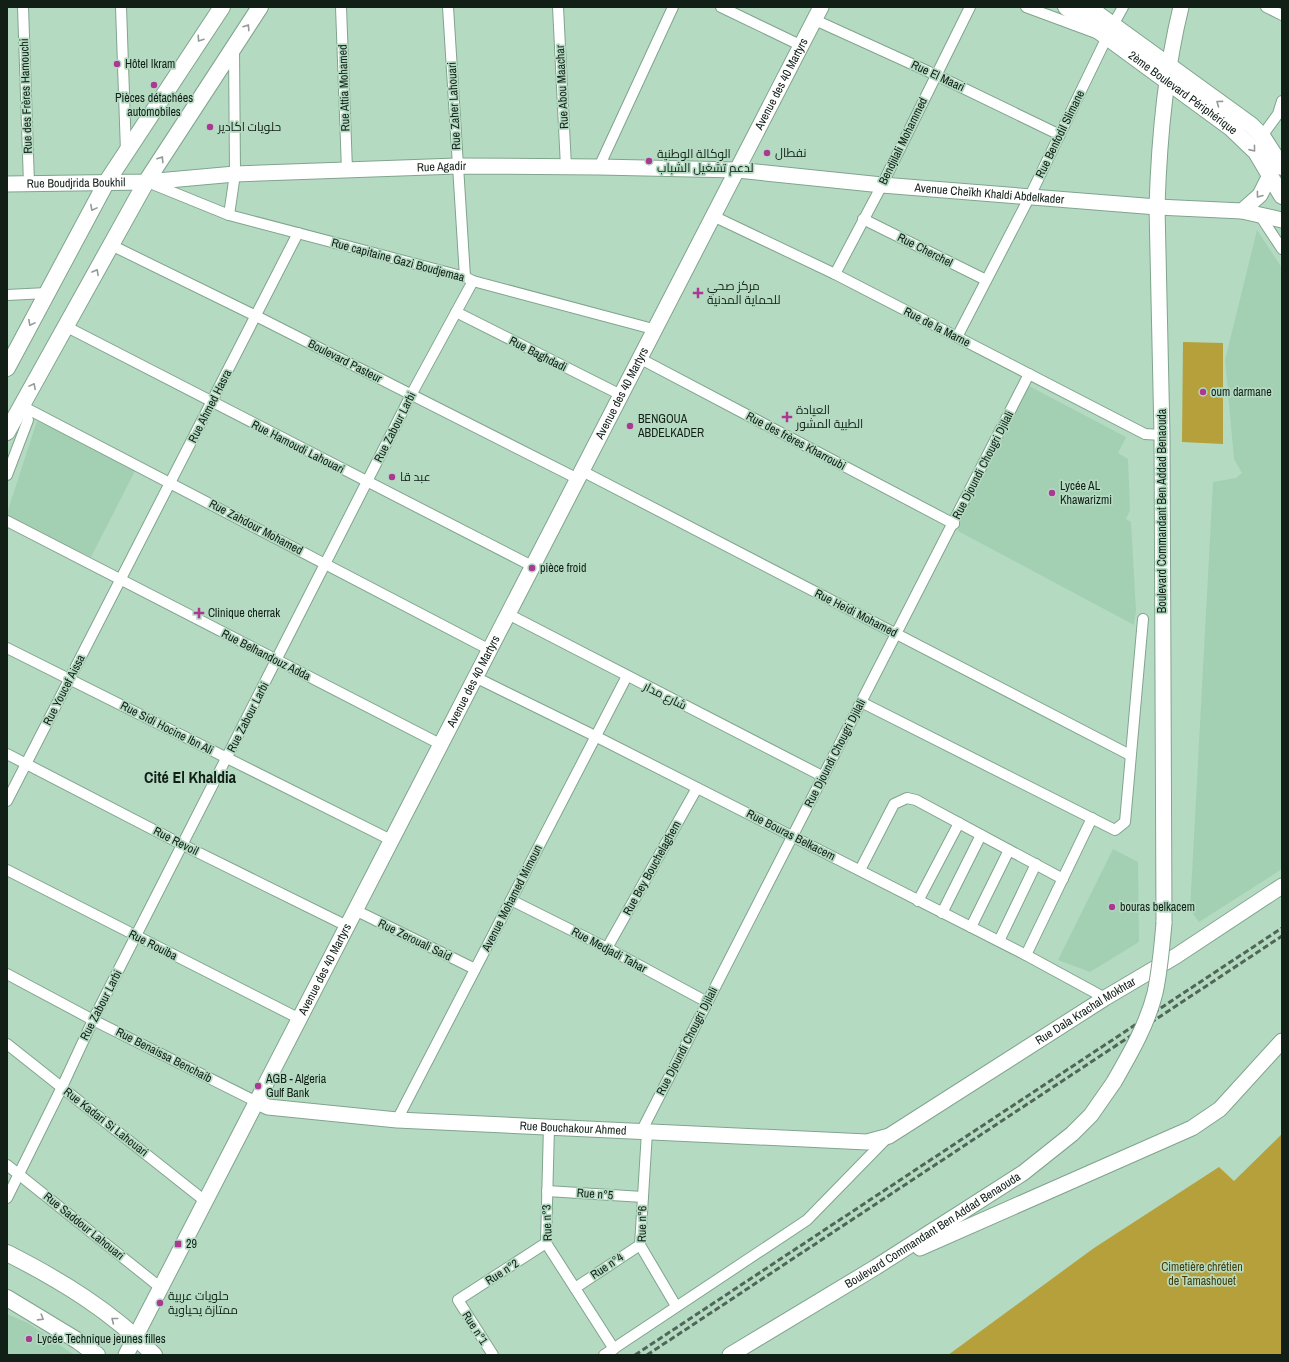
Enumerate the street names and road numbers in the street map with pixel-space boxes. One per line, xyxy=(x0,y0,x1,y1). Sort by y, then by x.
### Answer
street label: Avenue des 40 Martyrs xyxy=(751,35,812,134)
street label: Rue des Frères Hamouchi xyxy=(16,38,36,154)
street label: Rue Attia Mohamed xyxy=(334,44,354,132)
street label: Rue Abou Maachar xyxy=(552,44,572,129)
street label: 2ème Boulevard Périphérique xyxy=(1125,47,1241,138)
street label: Rue El Maari xyxy=(909,57,967,95)
street label: Rue Zaher Lahouari xyxy=(444,62,464,150)
street label: Rue Benfodil Slimane xyxy=(1032,87,1088,181)
street label: Bendjilali Mohammed xyxy=(875,95,931,187)
street label: Rue Agadir xyxy=(417,158,467,175)
street label: Rue Boudjrida Boukhil xyxy=(27,174,125,192)
street label: Avenue Cheïkh Khaldi Abdelkader xyxy=(913,180,1065,208)
street label: Rue Cherchel xyxy=(895,229,955,271)
street label: Rue capitaine Gazi Boudjemaa xyxy=(330,235,467,286)
street label: Rue de la Marne xyxy=(901,303,973,351)
street label: Rue Baghdadi xyxy=(506,333,570,375)
street label: Boulevard Pasteur xyxy=(305,335,385,387)
street label: Avenue des 40 Martyrs xyxy=(591,345,652,443)
street label: Rue Ahmed Hasra xyxy=(185,366,236,445)
street label: Rue Zabour Larbi xyxy=(370,389,420,465)
street label: Rue des frères Kharroubi xyxy=(743,408,849,474)
street label: Rue Djoundi Chougri Djilali xyxy=(949,408,1017,522)
street label: Boulevard Commandant Ben Addad Benaouda xyxy=(1154,408,1170,613)
street label: Rue Hamoudi Lahouari xyxy=(249,417,347,477)
street label: Rue Zahdour Mohamed xyxy=(206,496,306,558)
street label: Rue Heidi Mohamed xyxy=(812,585,900,641)
street label: Rue Belhandouz Adda xyxy=(219,626,314,685)
street label: Avenue des 40 Martyrs xyxy=(443,633,504,731)
street label: Rue Youcef Aissa xyxy=(39,651,89,728)
street label: شارع مدار xyxy=(640,678,689,714)
street label: Rue Zabour Larbi xyxy=(223,679,273,755)
street label: Rue Djoundi Chougri Djilali xyxy=(801,696,869,810)
street label: Rue Sidi Hocine Ibn Ali xyxy=(118,698,216,758)
street label: Rue Bouras Belkacem xyxy=(744,806,838,864)
street label: Rue Bey Bouchelaghem xyxy=(619,818,685,918)
street label: Rue Revoil xyxy=(151,823,201,859)
street label: Avenue Mohamed Mimoun xyxy=(478,842,546,955)
street label: Rue Zerouali Said xyxy=(376,915,454,965)
street label: Avenue des 40 Martyrs xyxy=(294,921,355,1019)
street label: Rue Medjadi Tahar xyxy=(569,923,650,977)
street label: Rue Rouiba xyxy=(126,926,180,964)
street label: Rue Zabour Larbi xyxy=(76,967,126,1043)
street label: Rue Dala Krachal Mokhtar xyxy=(1032,973,1139,1048)
street label: Rue Djoundi Chougri Djilali xyxy=(653,984,721,1098)
street label: Rue Benaissa Benchaib xyxy=(113,1024,215,1086)
street label: Rue Kadari Si Lahouari xyxy=(60,1084,152,1160)
street label: Rue Bouchakour Ahmed xyxy=(519,1118,627,1139)
street label: Boulevard Commandant Ben Addad Benaouda xyxy=(842,1168,1024,1292)
street label: Rue n°5 xyxy=(576,1185,614,1203)
street label: Rue Saddour Lahouari xyxy=(40,1188,128,1264)
street label: Rue n°3 xyxy=(538,1204,556,1242)
street label: Rue n°6 xyxy=(634,1206,650,1242)
street label: Rue n°4 xyxy=(587,1249,627,1283)
street label: Rue n°2 xyxy=(482,1255,522,1289)
street label: Rue n°1 xyxy=(458,1308,492,1348)

